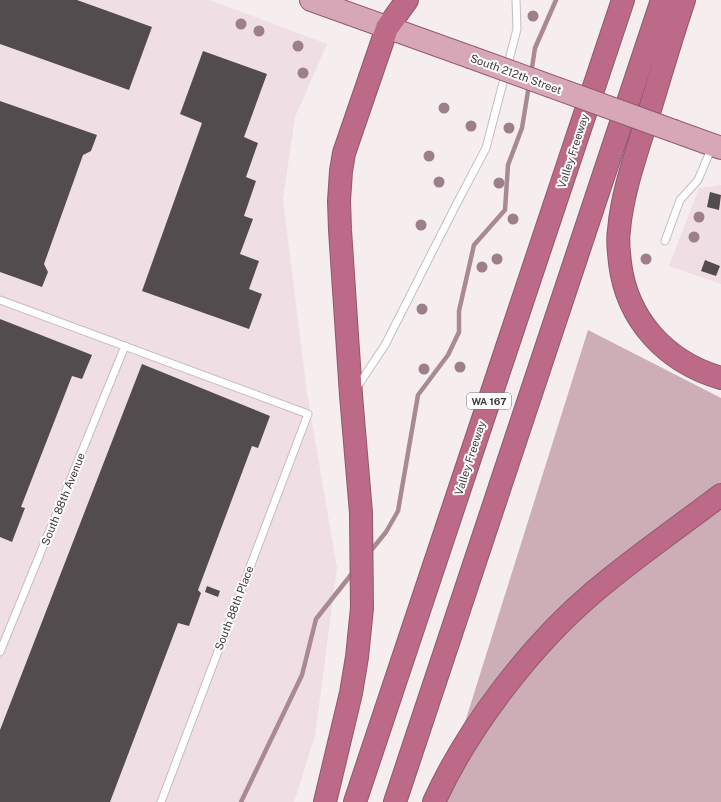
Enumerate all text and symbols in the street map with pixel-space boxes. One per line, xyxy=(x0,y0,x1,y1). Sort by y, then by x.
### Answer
street label: South 212th Street xyxy=(469,52,563,96)
street label: Valley Freeway xyxy=(555,112,591,190)
road number: WA 167 xyxy=(467,393,511,409)
street label: Valley Freeway xyxy=(452,419,488,497)
street label: South 88th Avenue xyxy=(39,451,87,547)
street label: South 88th Place xyxy=(212,564,256,652)

